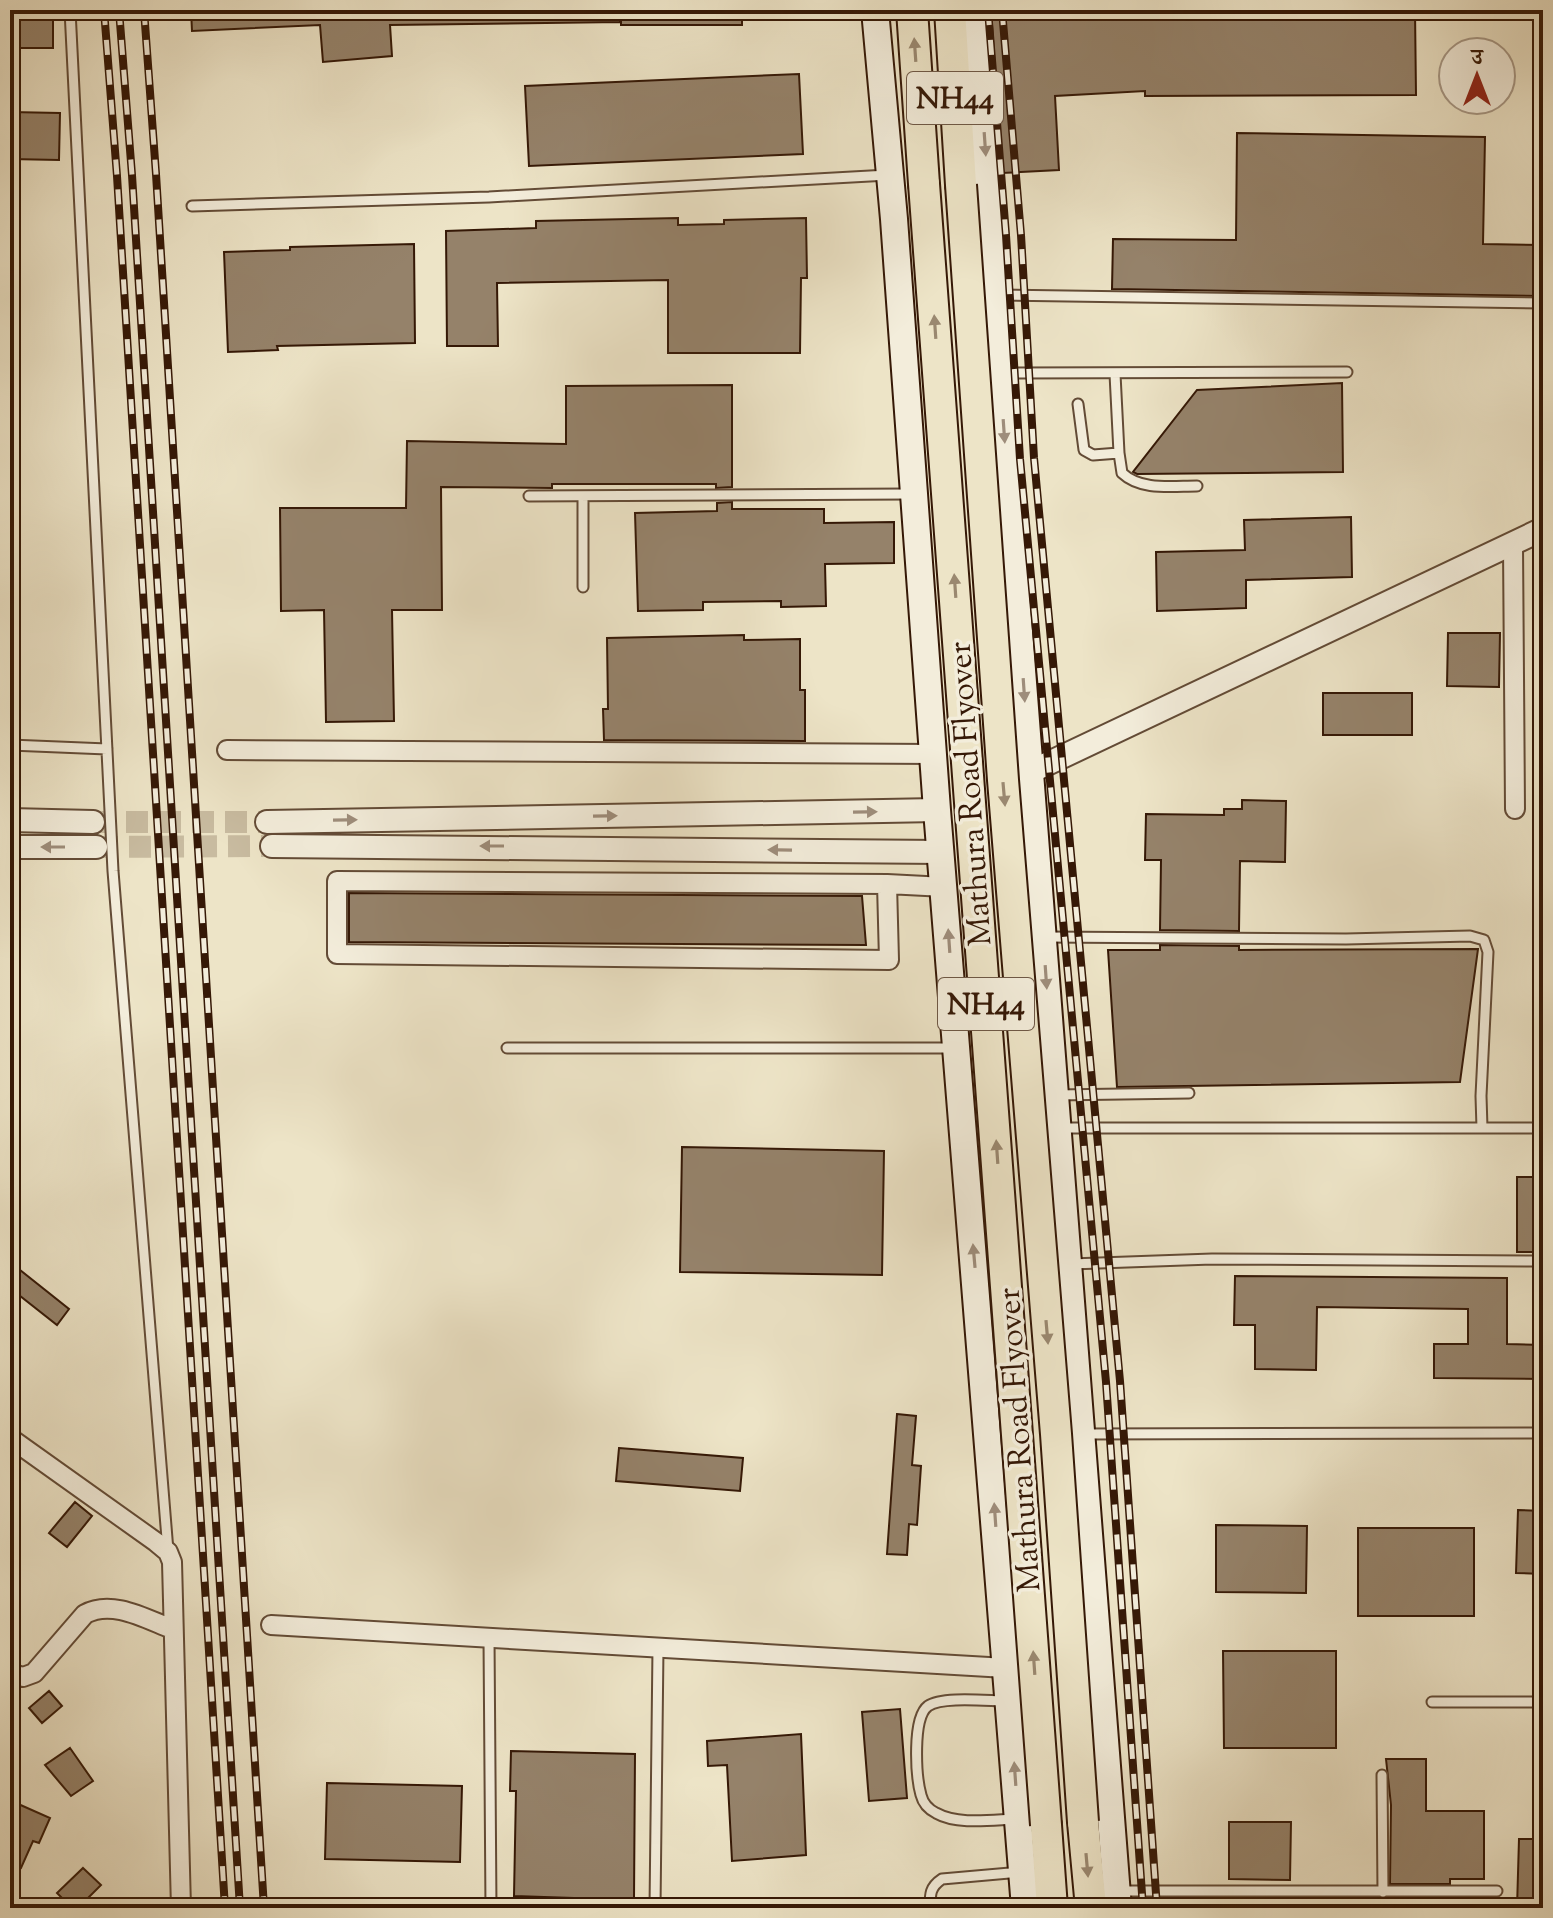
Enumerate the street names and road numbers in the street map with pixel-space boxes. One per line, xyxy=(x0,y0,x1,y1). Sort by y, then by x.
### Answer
road number: NH44 xyxy=(907,72,1003,124)
street label: Mathura Road Flyover xyxy=(938,640,1006,948)
road number: NH44 xyxy=(938,978,1034,1030)
street label: Mathura Road Flyover xyxy=(987,1286,1055,1594)

